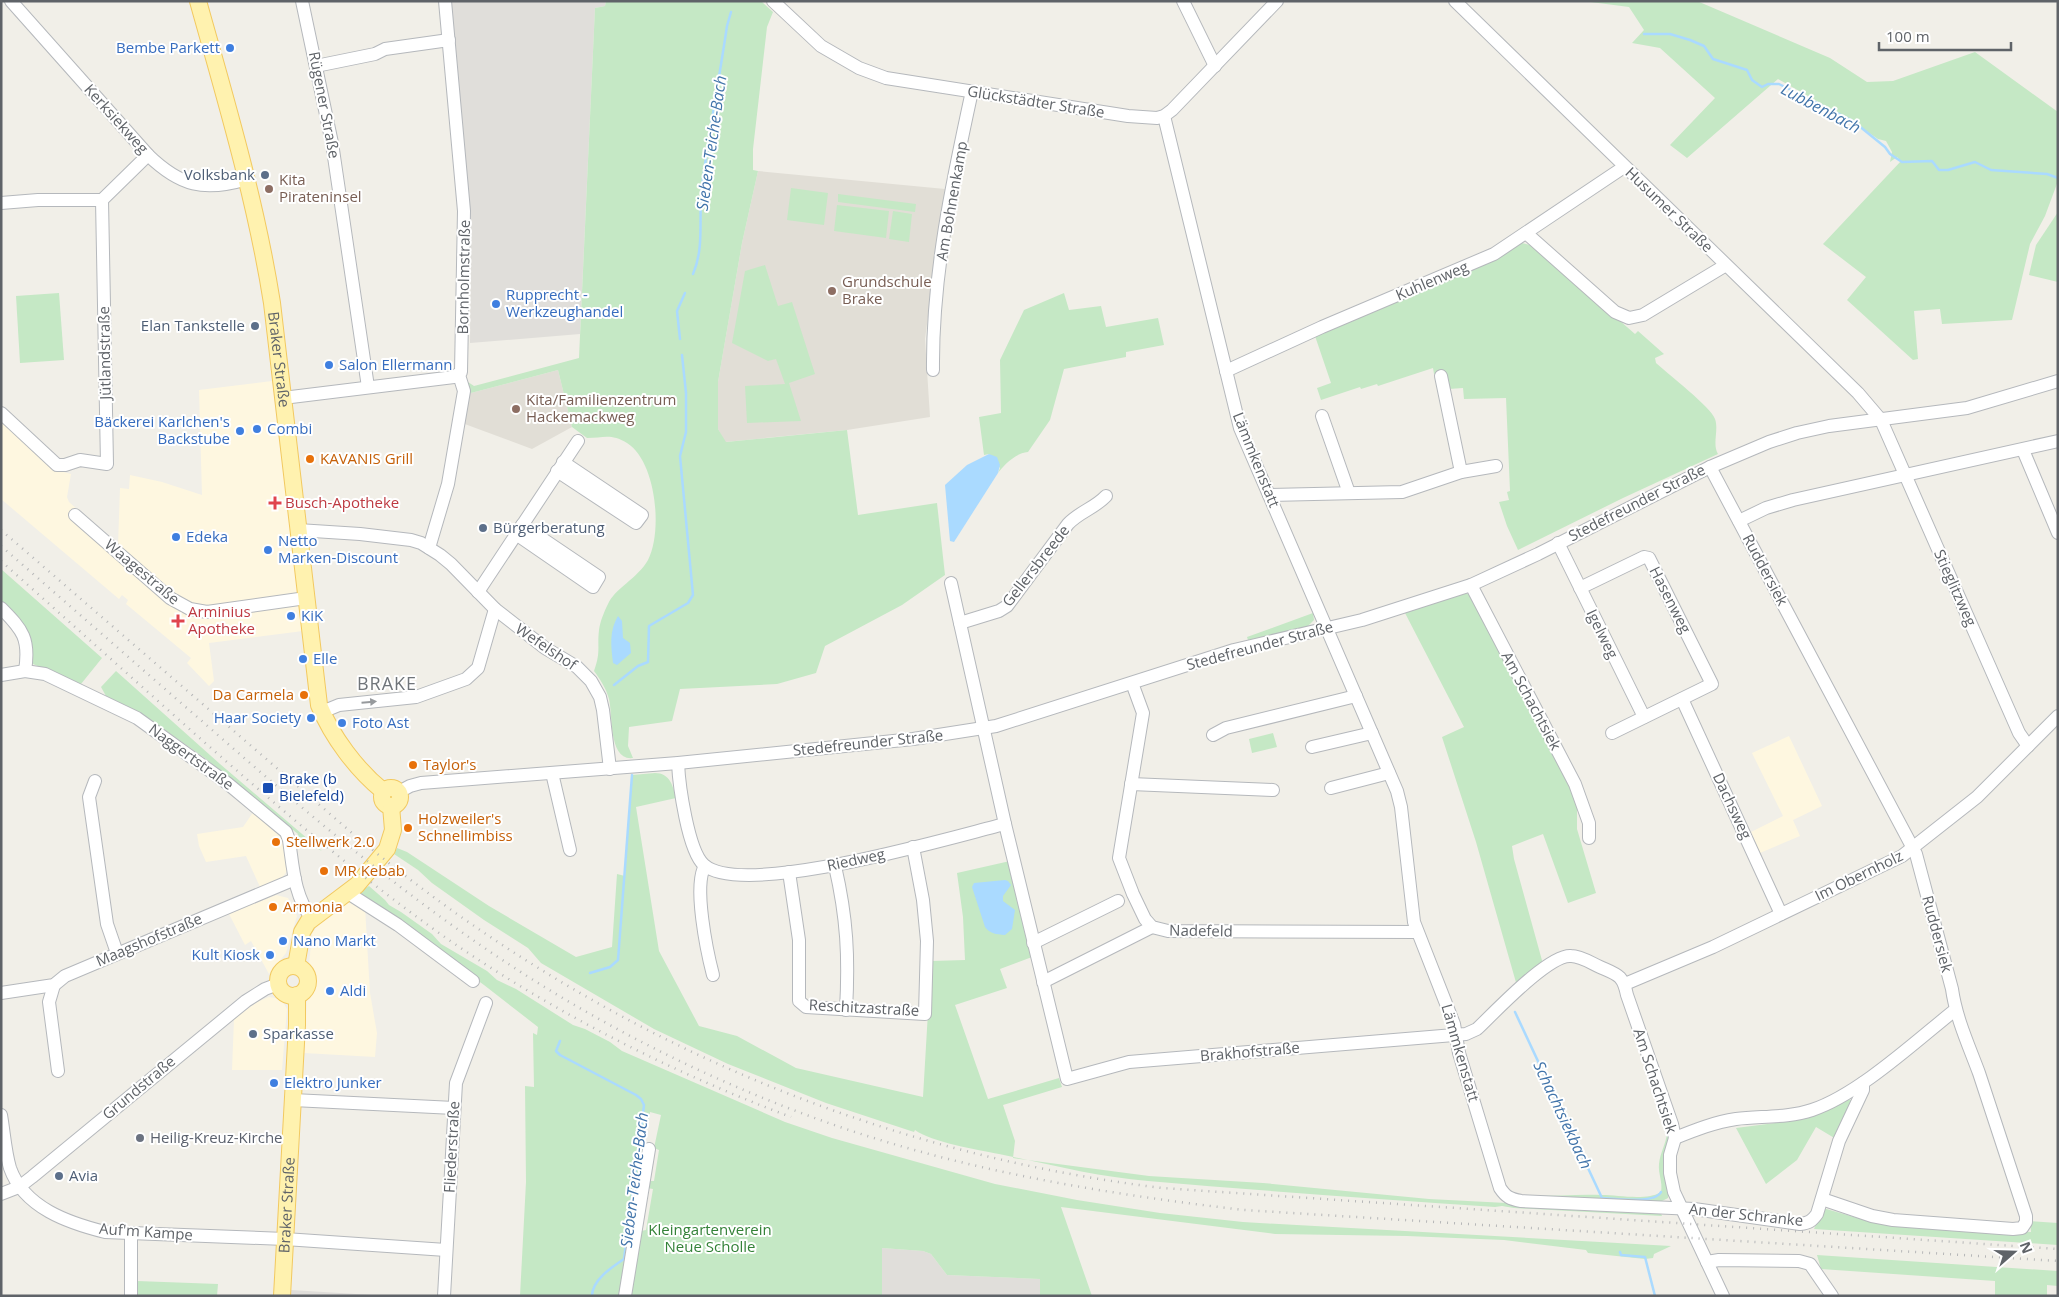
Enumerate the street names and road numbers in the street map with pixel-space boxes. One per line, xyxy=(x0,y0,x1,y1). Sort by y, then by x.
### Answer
street label: Rügener Straße xyxy=(305,50,345,160)
street label: Kerksiekweg xyxy=(80,79,153,157)
street label: Glückstädter Straße xyxy=(966,80,1106,122)
street label: Am Bohnenkamp xyxy=(931,139,971,262)
street label: Husumer Straße xyxy=(1621,162,1718,256)
street label: Bornholmstraße xyxy=(452,219,474,334)
street label: Kuhlenweg xyxy=(1392,256,1471,304)
street label: Jütlandstraße xyxy=(93,306,115,402)
street label: Braker Straße xyxy=(264,310,295,408)
street label: Lämmkenstatt xyxy=(1229,409,1285,510)
street label: Stedefreunder Straße xyxy=(1565,459,1708,545)
street label: Gellersbreede xyxy=(997,520,1073,610)
street label: Ruddersiek xyxy=(1739,530,1793,609)
street label: Waagestraße xyxy=(101,534,184,608)
street label: Stieglitzweg xyxy=(1930,546,1982,629)
street label: Hasenweg xyxy=(1646,563,1696,636)
street label: Igelweg xyxy=(1582,605,1623,662)
street label: Stedefreunder Straße xyxy=(1184,616,1335,674)
street label: Wefelshof xyxy=(512,618,582,675)
street label: Am Schachtsiek xyxy=(1497,648,1566,754)
street label: Naggertstraße xyxy=(145,719,238,794)
street label: Stedefreunder Straße xyxy=(792,724,944,760)
street label: Dachsweg xyxy=(1709,769,1757,842)
street label: Riedweg xyxy=(825,843,887,875)
street label: Im Obernholz xyxy=(1811,845,1906,905)
street label: Ruddersiek xyxy=(1918,893,1958,974)
street label: Maagshofstraße xyxy=(92,908,205,970)
street label: Nadefeld xyxy=(1169,919,1233,941)
street label: Reschitzastraße xyxy=(808,994,920,1020)
street label: Lämmkenstatt xyxy=(1437,1001,1484,1104)
street label: Am Schachtsiek xyxy=(1630,1026,1682,1136)
street label: Brakhofstraße xyxy=(1199,1037,1301,1065)
street label: Grundstraße xyxy=(98,1051,179,1124)
street label: Fliederstraße xyxy=(439,1100,463,1194)
street label: Braker Straße xyxy=(273,1156,299,1254)
street label: An der Schranke xyxy=(1688,1198,1804,1230)
street label: Auf'm Kampe xyxy=(99,1218,194,1244)

